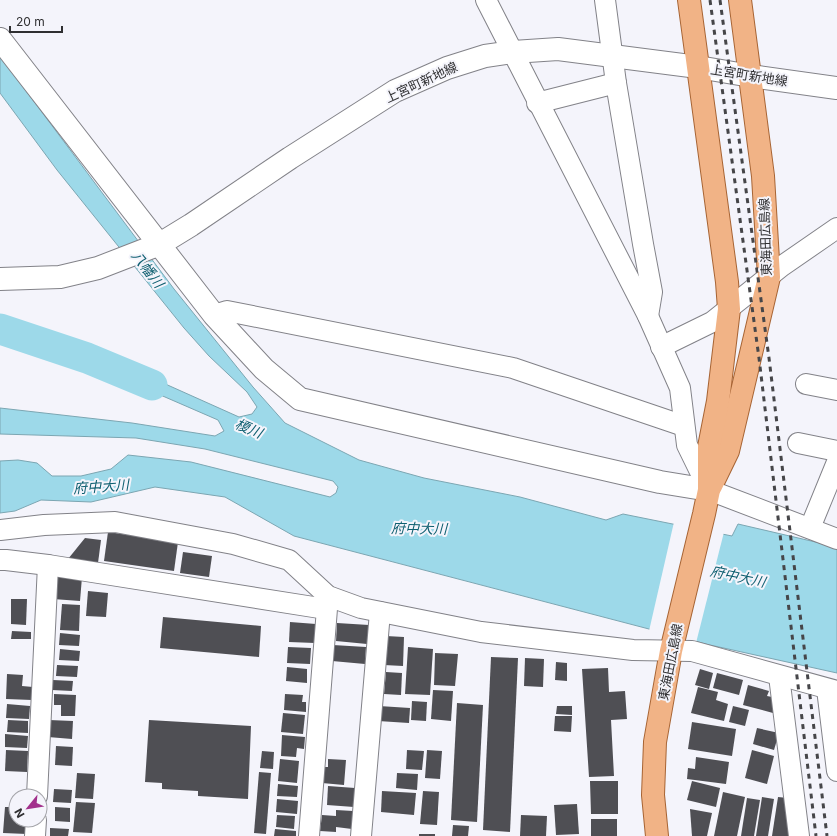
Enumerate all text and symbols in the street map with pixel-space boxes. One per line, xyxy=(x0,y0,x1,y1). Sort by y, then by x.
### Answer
scale bar xyxy=(10,8,62,34)
text: 20 m xyxy=(16,14,45,29)
street label: 上宮町新地線 xyxy=(382,58,460,106)
street label: 上宮町新地線 xyxy=(709,61,789,89)
street label: 東海田広島線 xyxy=(756,198,774,276)
water label: 八幡川 xyxy=(128,247,169,292)
water label: 榎川 xyxy=(233,415,267,442)
water label: 府中大川 xyxy=(72,475,132,496)
water label: 府中大川 xyxy=(391,519,449,537)
water label: 府中大川 xyxy=(709,562,769,591)
street label: 東海田広島線 xyxy=(655,622,685,702)
north arrow xyxy=(8,788,48,828)
text: N xyxy=(11,806,27,820)

